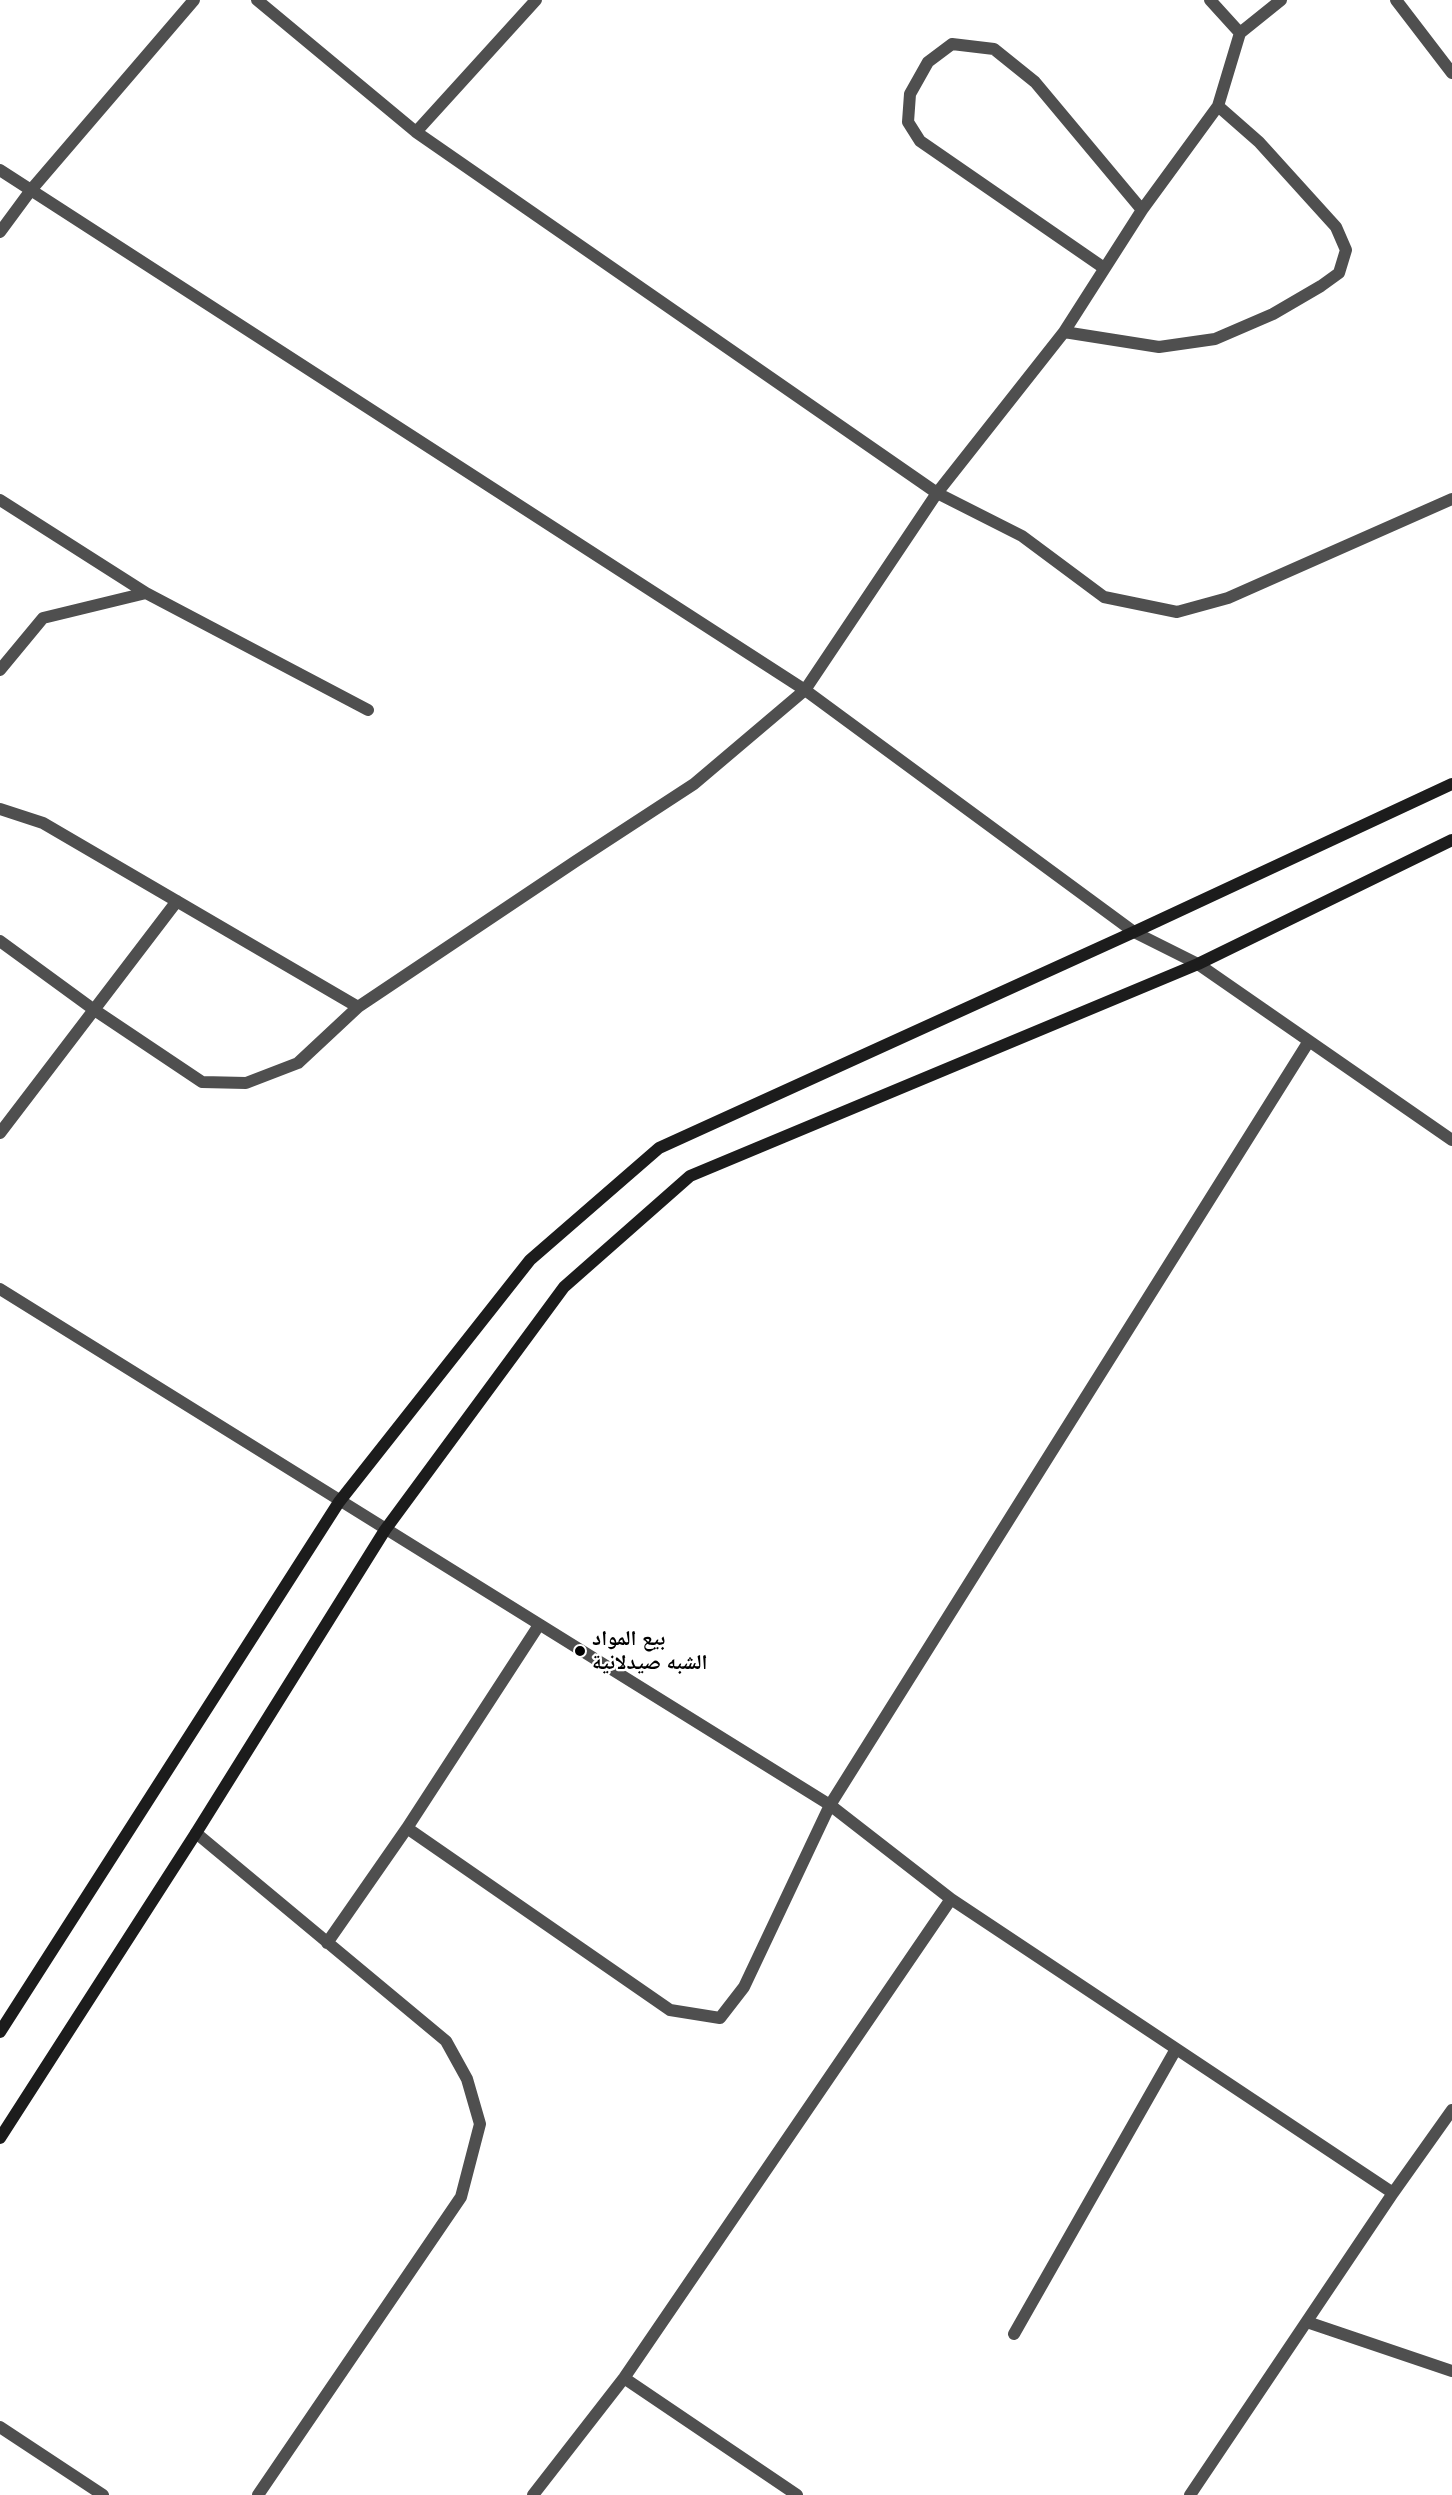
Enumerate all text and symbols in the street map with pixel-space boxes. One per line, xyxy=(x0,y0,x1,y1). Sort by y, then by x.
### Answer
place label: بيع المواد الشبه صيدلانية xyxy=(592,1626,708,1676)
marker: بيع المواد الشبه صيدلانية xyxy=(573,1644,587,1658)

